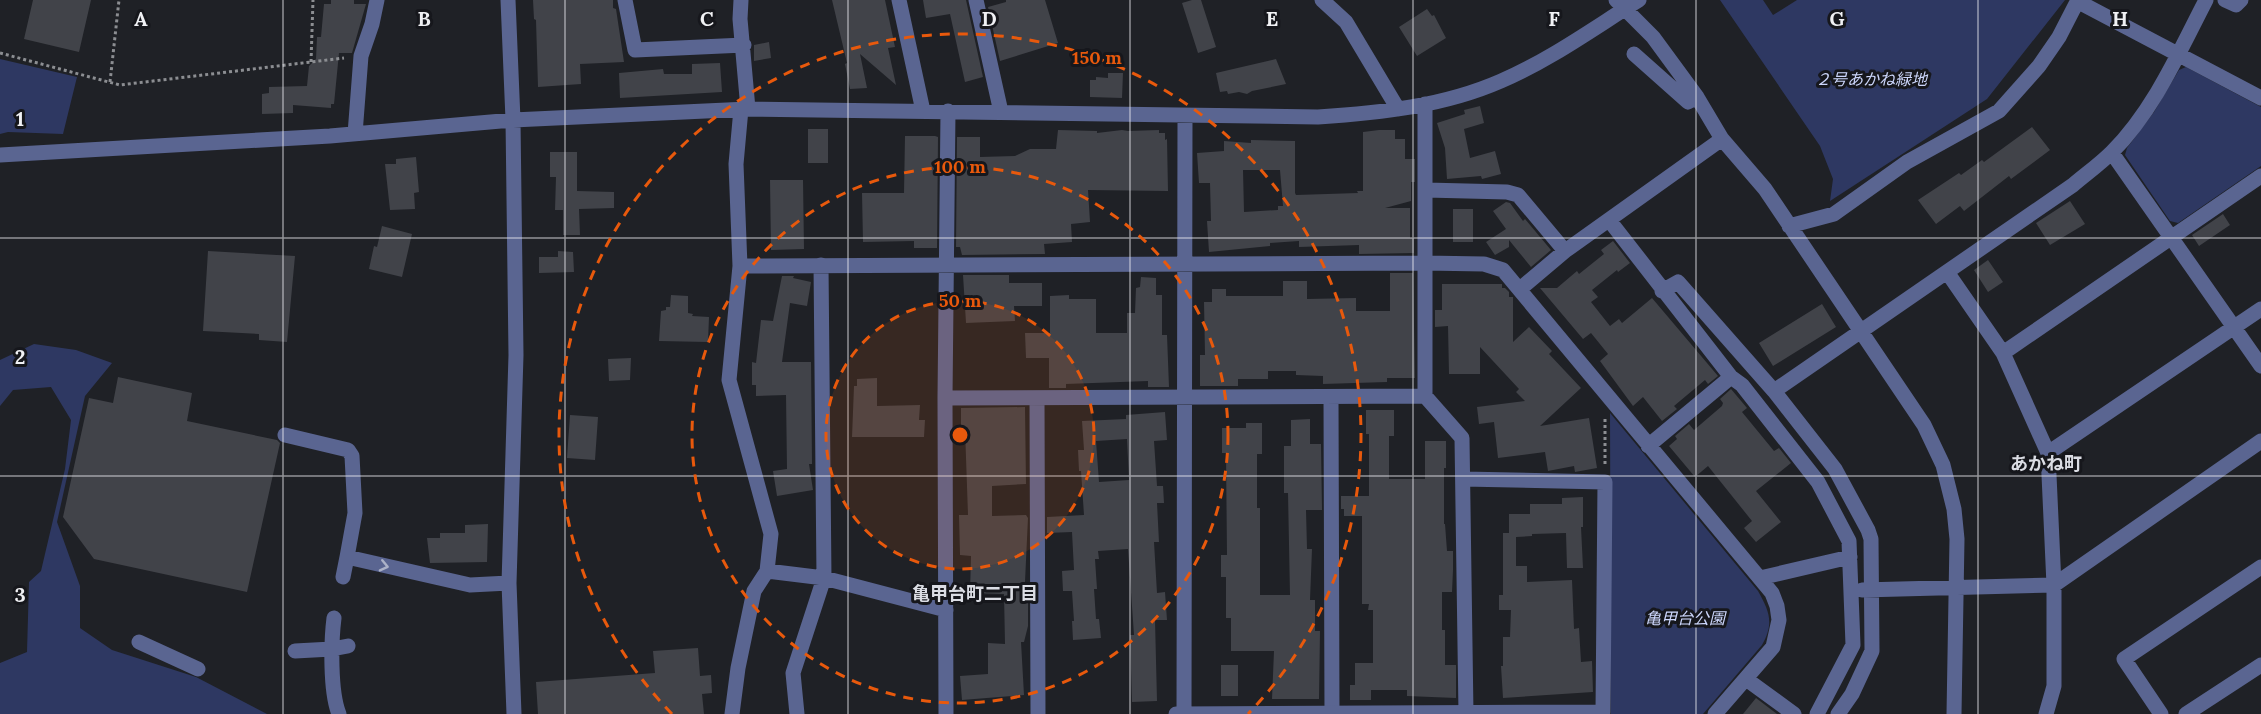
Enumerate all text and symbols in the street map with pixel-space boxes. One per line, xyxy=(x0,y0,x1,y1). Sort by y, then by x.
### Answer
text: A xyxy=(134,6,148,31)
text: B xyxy=(417,6,431,31)
text: C xyxy=(700,6,714,31)
text: D xyxy=(981,6,997,31)
text: E xyxy=(1266,6,1278,31)
text: F xyxy=(1548,6,1560,31)
text: G xyxy=(1829,6,1845,31)
text: H xyxy=(2112,6,2128,31)
text: 150 m xyxy=(1072,46,1122,69)
park label: ２号あかね緑地 xyxy=(1815,69,1929,89)
text: 1 xyxy=(16,106,24,131)
text: 100 m xyxy=(934,155,986,178)
text: 50 m xyxy=(939,289,982,312)
text: 2 xyxy=(15,344,25,369)
centre of rings xyxy=(950,425,970,445)
district label: あかね町 xyxy=(2010,452,2082,475)
one-way arrow xyxy=(379,559,389,572)
text: 3 xyxy=(14,582,26,607)
district label: 亀甲台町二丁目 xyxy=(912,582,1038,605)
park label: 亀甲台公園 xyxy=(1645,608,1727,628)

